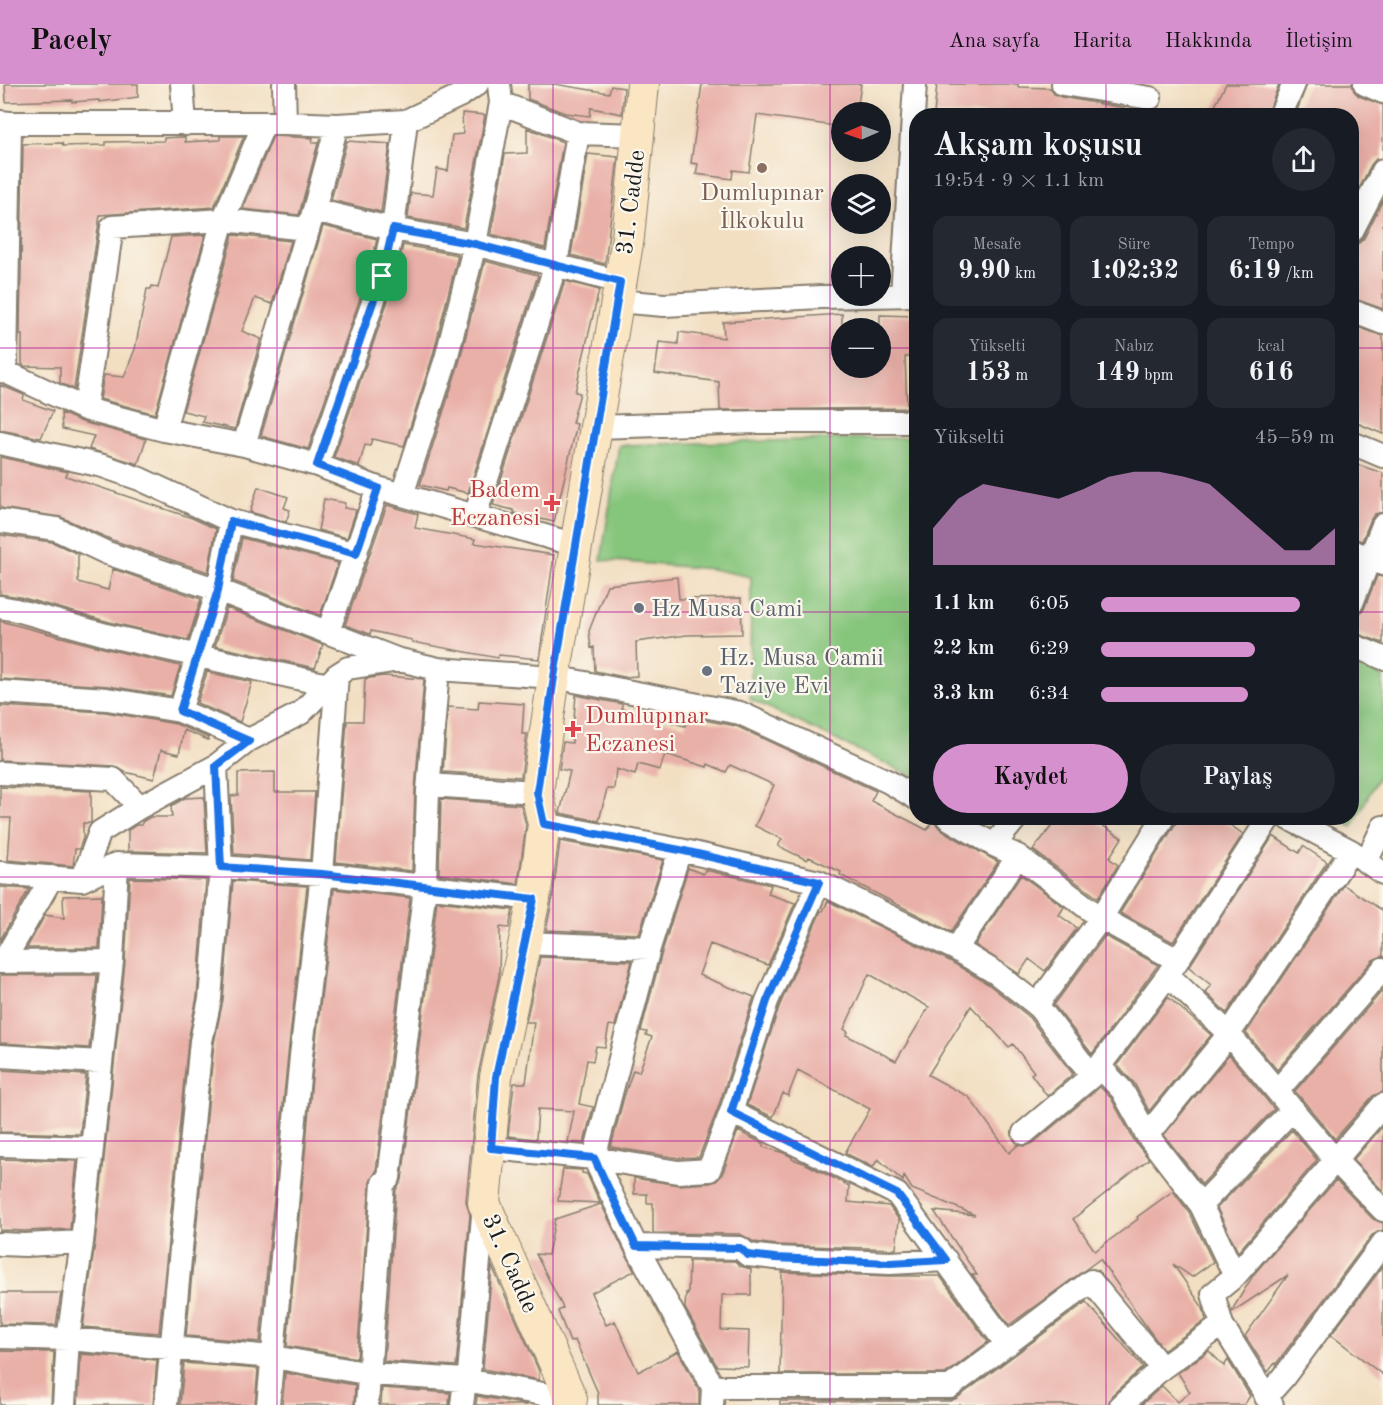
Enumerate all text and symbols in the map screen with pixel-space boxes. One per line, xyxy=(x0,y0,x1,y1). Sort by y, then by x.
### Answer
text: Pacely xyxy=(30,28,112,56)
text: Ana sayfa xyxy=(949,31,1040,52)
text: Harita xyxy=(1073,31,1132,52)
text: Hakkında xyxy=(1165,31,1252,52)
text: İletişim xyxy=(1285,31,1353,52)
north arrow xyxy=(831,102,891,162)
map controls xyxy=(831,102,891,378)
button: share xyxy=(1272,128,1335,191)
text: Akşam koşusu xyxy=(933,130,1143,163)
street label: 31. Cadde xyxy=(614,149,650,256)
marker: Dumlupınar İlkokulu xyxy=(755,161,769,175)
text: 19:54 · 9 × 1.1 km xyxy=(933,171,1104,191)
button: layers xyxy=(831,174,891,234)
place label: Dumlupınar İlkokulu xyxy=(700,182,824,234)
text: Mesafe xyxy=(973,237,1021,253)
text: Süre xyxy=(1118,237,1150,253)
text: Tempo xyxy=(1248,237,1294,253)
button: + xyxy=(831,246,891,306)
pin xyxy=(356,250,407,301)
text: 9.90 xyxy=(958,258,1011,284)
text: 1:02:32 xyxy=(1089,258,1179,284)
text: 6:19 xyxy=(1228,258,1281,284)
icon: arrive xyxy=(365,259,398,292)
text: km xyxy=(1011,266,1036,282)
text: /km xyxy=(1281,266,1314,282)
button: − xyxy=(831,318,891,378)
text: Yükselti xyxy=(968,339,1026,355)
text: Nabız xyxy=(1114,339,1154,355)
text: kcal xyxy=(1257,339,1285,355)
text: 153 xyxy=(966,360,1011,386)
text: 149 xyxy=(1095,360,1140,386)
text: 616 xyxy=(1248,360,1294,386)
text: m xyxy=(1011,368,1028,384)
text: bpm xyxy=(1140,368,1173,384)
text: Yükselti xyxy=(933,428,1004,448)
text: 45–59 m xyxy=(1255,428,1335,448)
place label: Badem Eczanesi xyxy=(450,479,540,531)
marker: Badem Eczanesi xyxy=(545,496,559,510)
text: 1.1 km xyxy=(933,594,995,614)
text: 6:05 xyxy=(1029,594,1069,614)
place label: Hz Musa Cami xyxy=(651,598,803,622)
marker: Hz Musa Cami xyxy=(632,601,646,615)
text: 2.2 km xyxy=(933,639,995,659)
text: 6:29 xyxy=(1029,639,1069,659)
place label: Hz. Musa Camii Taziye Evi xyxy=(719,647,884,699)
marker: Hz. Musa Camii Taziye Evi xyxy=(700,664,714,678)
text: 3.3 km xyxy=(933,684,995,704)
text: 6:34 xyxy=(1029,684,1069,704)
place label: Dumlupınar Eczanesi xyxy=(585,705,709,757)
marker: Dumlupınar Eczanesi xyxy=(566,722,580,736)
button: Kaydet xyxy=(933,744,1128,813)
button: Paylaş xyxy=(1140,744,1335,813)
street label: 31. Cadde xyxy=(477,1211,542,1317)

